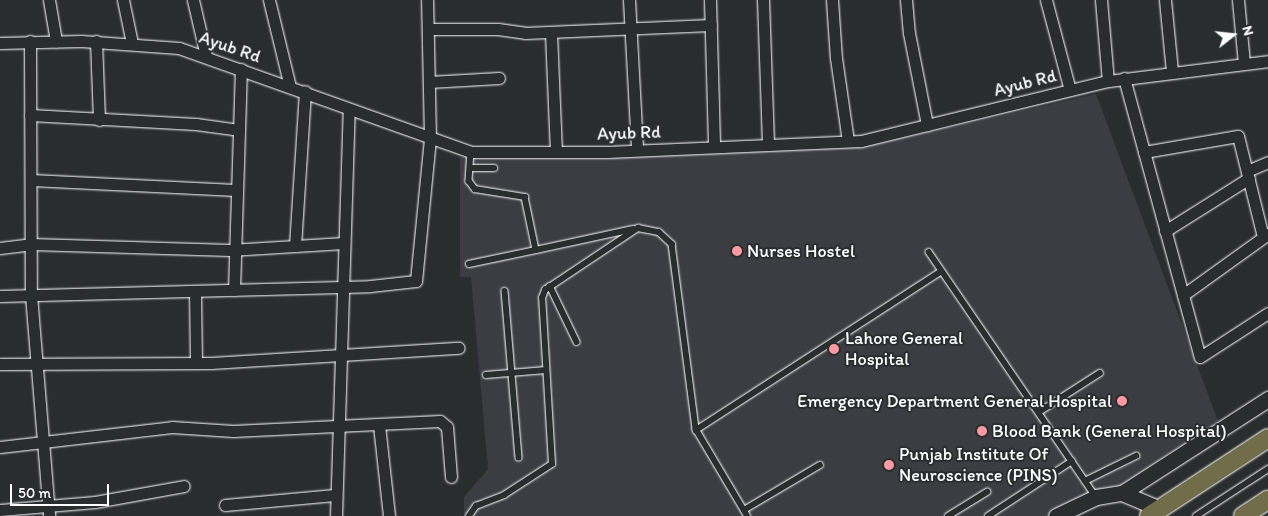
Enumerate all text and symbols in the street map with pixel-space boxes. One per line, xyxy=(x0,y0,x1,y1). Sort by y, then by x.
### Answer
north arrow xyxy=(1208,10,1258,60)
text: N xyxy=(1238,24,1257,38)
street label: Ayub Rd xyxy=(196,26,264,68)
street label: Ayub Rd xyxy=(991,65,1059,101)
street label: Ayub Rd xyxy=(597,121,661,145)
place label: Nurses Hostel xyxy=(747,240,855,262)
marker: Nurses Hostel xyxy=(731,245,743,257)
place label: Lahore General Hospital xyxy=(845,328,963,370)
marker: Lahore General Hospital xyxy=(827,342,841,356)
place label: Emergency Department General Hospital xyxy=(797,390,1112,412)
marker: Emergency Department General Hospital xyxy=(1116,395,1128,407)
place label: Blood Bank (General Hospital) xyxy=(992,420,1226,442)
marker: Blood Bank (General Hospital) xyxy=(976,425,988,437)
place label: Punjab Institute Of Neuroscience (PINS) xyxy=(899,444,1058,486)
marker: Punjab Institute Of Neuroscience (PINS) xyxy=(883,459,895,471)
scale bar xyxy=(12,474,111,506)
text: 50 m xyxy=(18,484,51,502)

